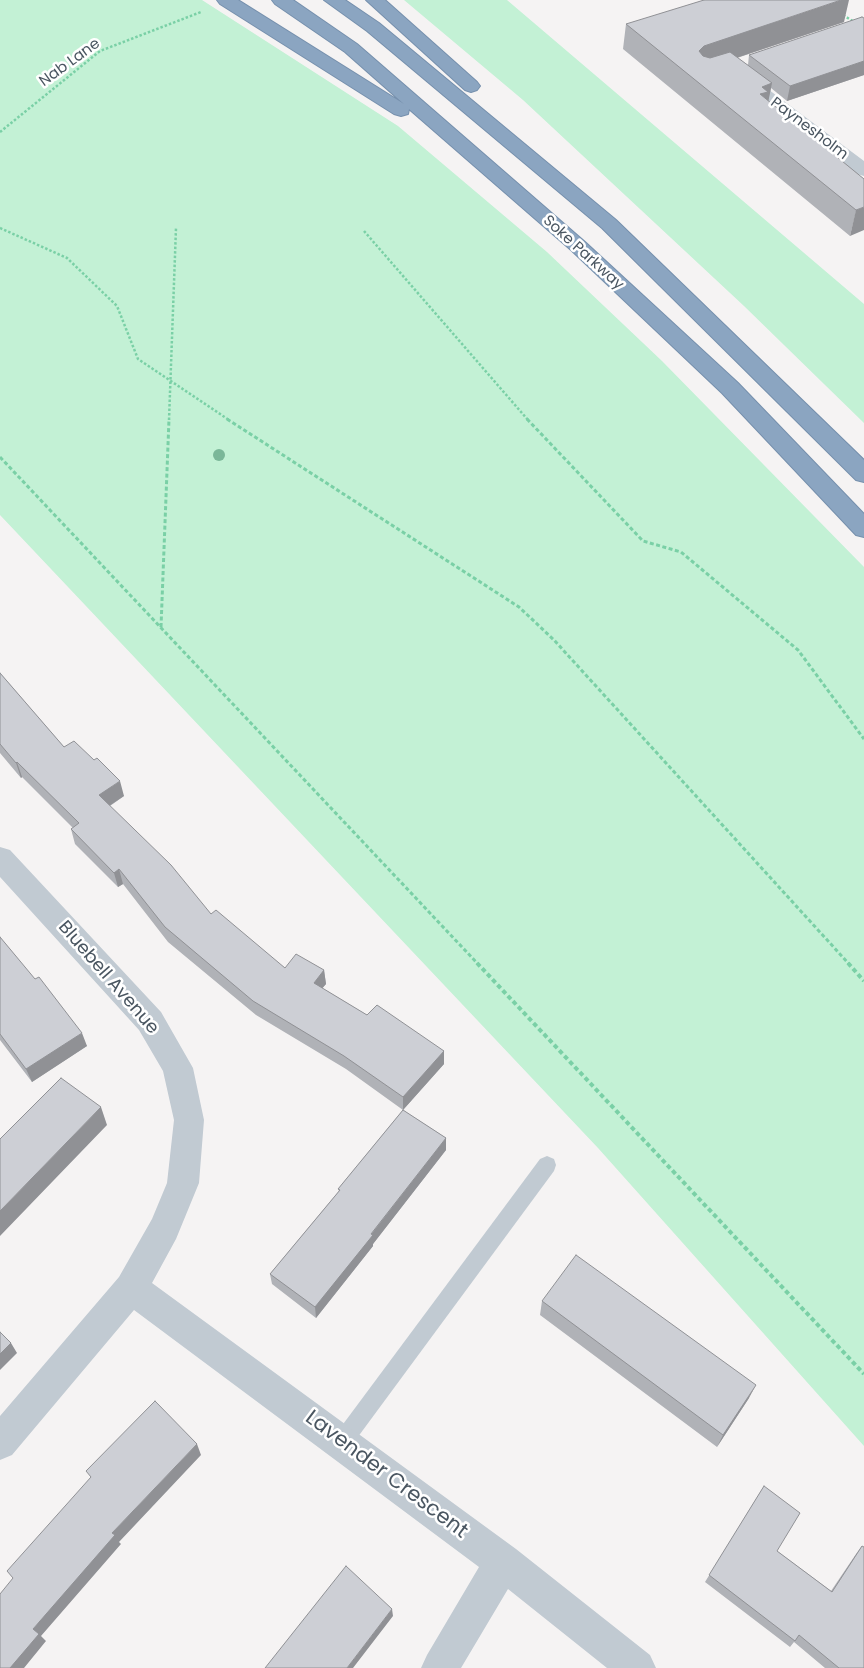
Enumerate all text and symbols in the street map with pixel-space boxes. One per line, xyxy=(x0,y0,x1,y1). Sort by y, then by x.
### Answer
street label: Nab Lane xyxy=(36,35,104,91)
street label: Paynesholm xyxy=(767,94,851,164)
street label: Soke Parkway xyxy=(539,212,627,294)
street label: Bluebell Avenue xyxy=(53,917,163,1039)
street label: Lavender Crescent xyxy=(300,1406,472,1544)

